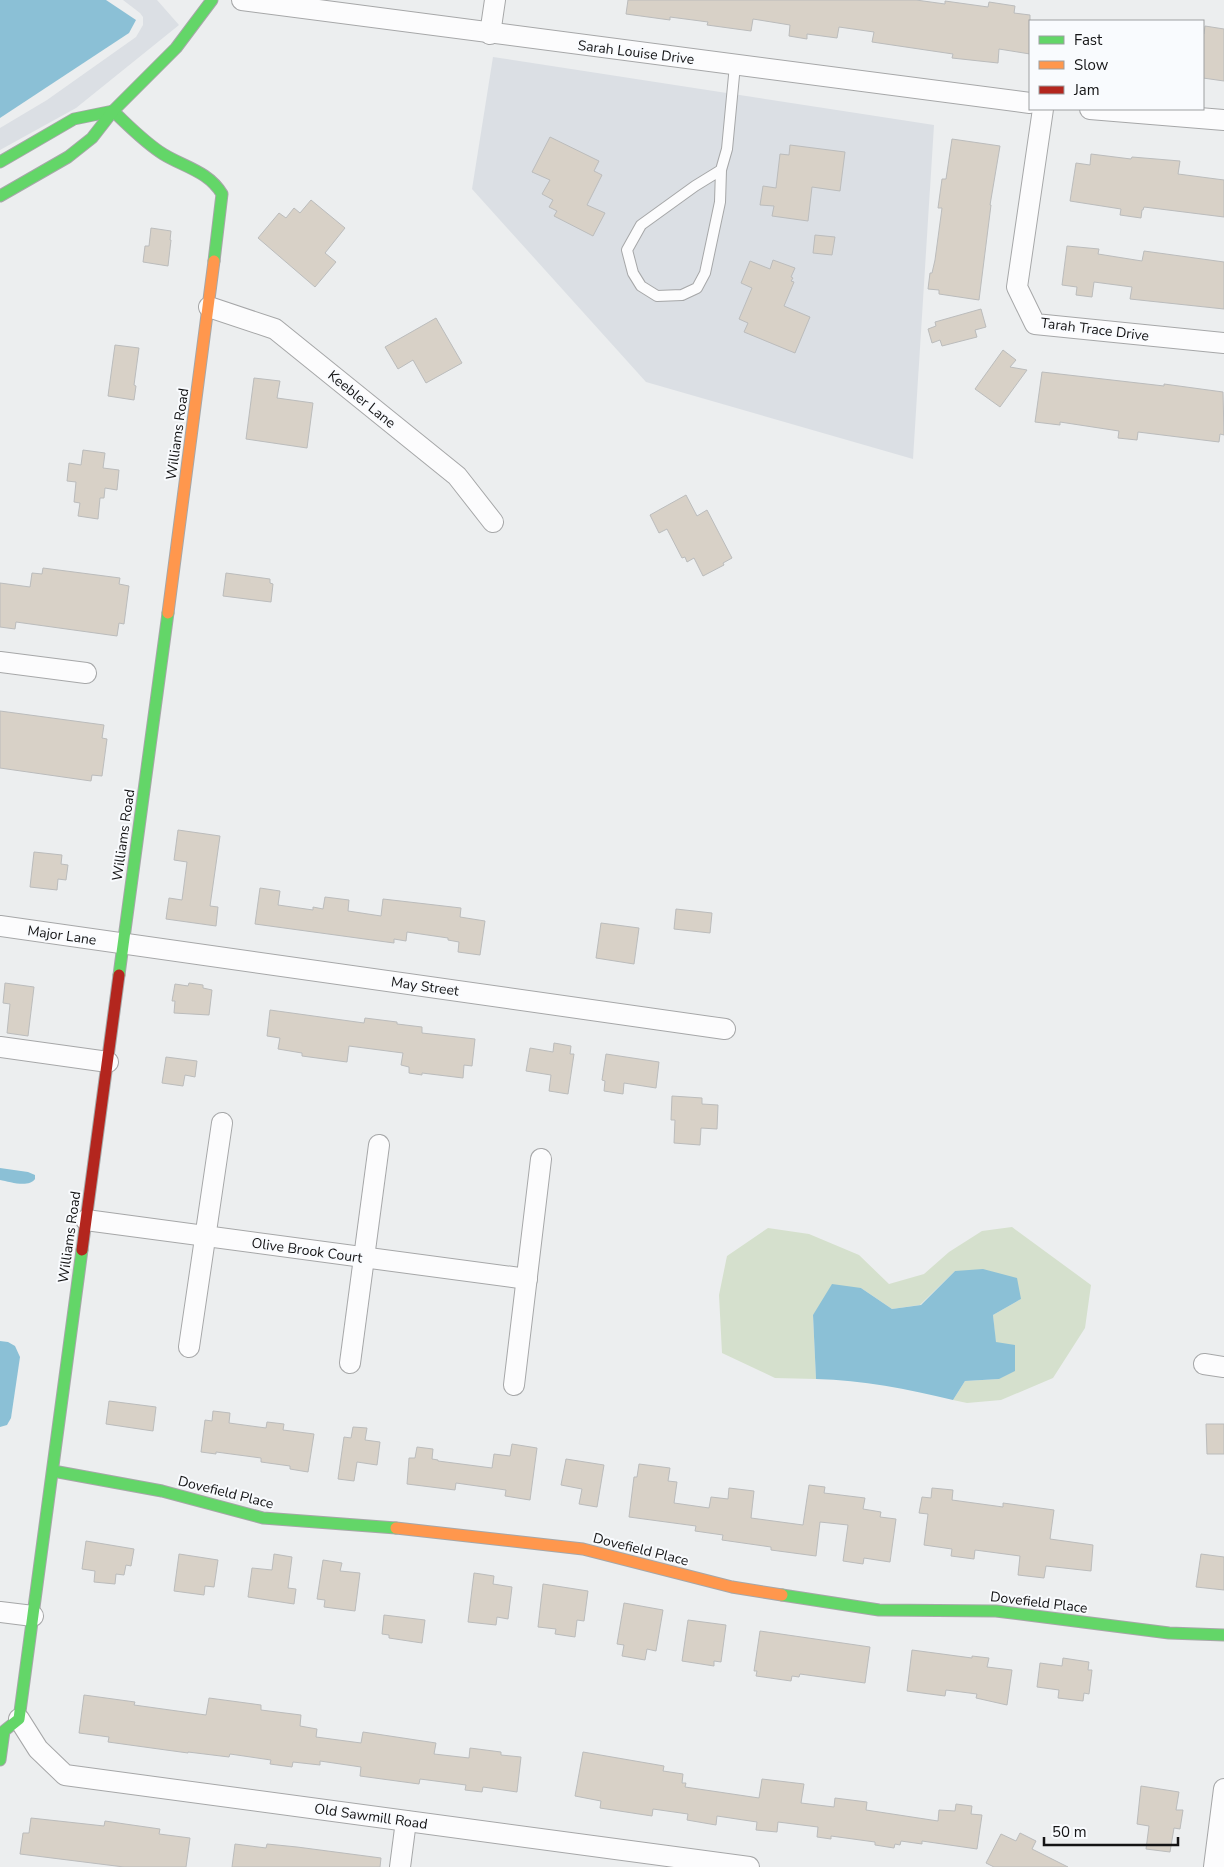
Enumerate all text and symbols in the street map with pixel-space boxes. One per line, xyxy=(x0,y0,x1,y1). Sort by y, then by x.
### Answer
legend xyxy=(1029,20,1204,110)
text: Fast xyxy=(1074,30,1103,50)
street label: Sarah Louise Drive xyxy=(577,36,695,69)
text: Slow xyxy=(1074,55,1109,75)
text: Jam xyxy=(1073,80,1100,100)
street label: Tarah Trace Drive xyxy=(1040,313,1150,346)
street label: Keebler Lane xyxy=(324,366,400,433)
street label: Williams Road xyxy=(162,387,193,481)
street label: Williams Road xyxy=(108,788,139,882)
street label: Major Lane xyxy=(26,921,98,950)
street label: May Street xyxy=(390,972,460,1001)
street label: Williams Road xyxy=(54,1190,85,1284)
street label: Olive Brook Court xyxy=(250,1233,364,1268)
street label: Dovefield Place xyxy=(176,1471,276,1514)
street label: Dovefield Place xyxy=(591,1528,691,1571)
street label: Dovefield Place xyxy=(989,1587,1089,1618)
street label: Old Sawmill Road xyxy=(313,1799,429,1834)
scale bar xyxy=(1044,1814,1178,1846)
text: 50 m xyxy=(1052,1822,1087,1842)

